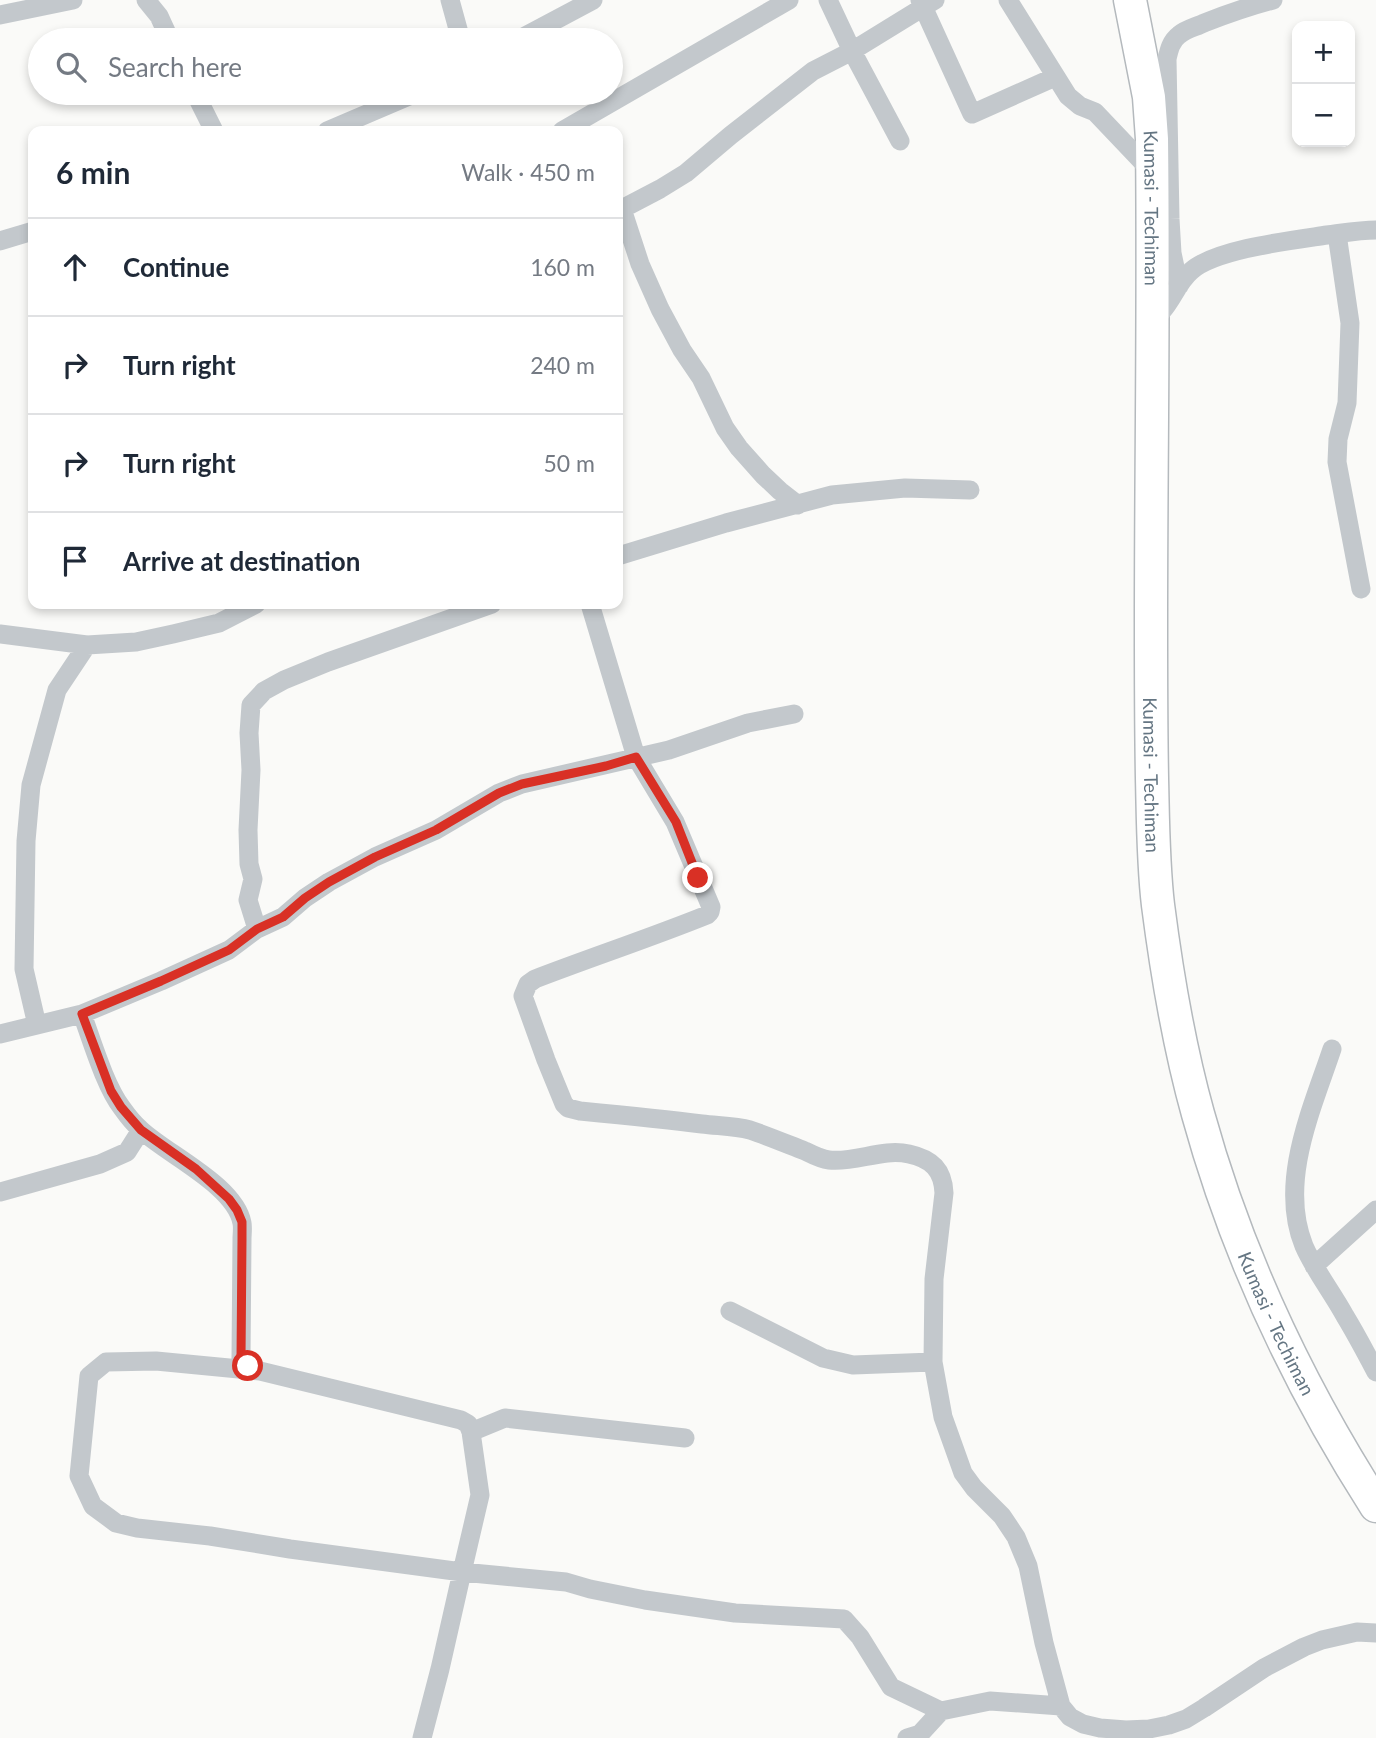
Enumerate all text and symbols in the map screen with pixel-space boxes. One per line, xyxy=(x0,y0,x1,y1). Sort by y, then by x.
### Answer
map controls xyxy=(1292,21,1355,147)
button: + xyxy=(1292,21,1355,84)
search box xyxy=(28,28,623,105)
icon: search xyxy=(52,48,90,86)
text: Search here xyxy=(108,51,242,83)
button: − xyxy=(1292,84,1355,147)
street label: Kumasi - Techiman xyxy=(1140,129,1164,286)
text: 6 min xyxy=(56,154,130,190)
text: Walk · 450 m xyxy=(461,158,595,186)
icon: ahead xyxy=(56,248,94,286)
text: Continue xyxy=(123,251,229,283)
text: 160 m xyxy=(530,253,595,281)
icon: right xyxy=(56,346,94,384)
text: Turn right xyxy=(123,349,236,381)
text: 240 m xyxy=(530,351,595,379)
icon: right xyxy=(56,444,94,482)
text: Turn right xyxy=(123,447,236,479)
text: 50 m xyxy=(544,449,595,477)
icon: arrive xyxy=(56,542,94,580)
text: Arrive at destination xyxy=(123,545,360,577)
street label: Kumasi - Techiman xyxy=(1140,697,1165,853)
route end xyxy=(682,862,713,893)
street label: Kumasi - Techiman xyxy=(1234,1248,1320,1399)
route start xyxy=(232,1350,263,1381)

